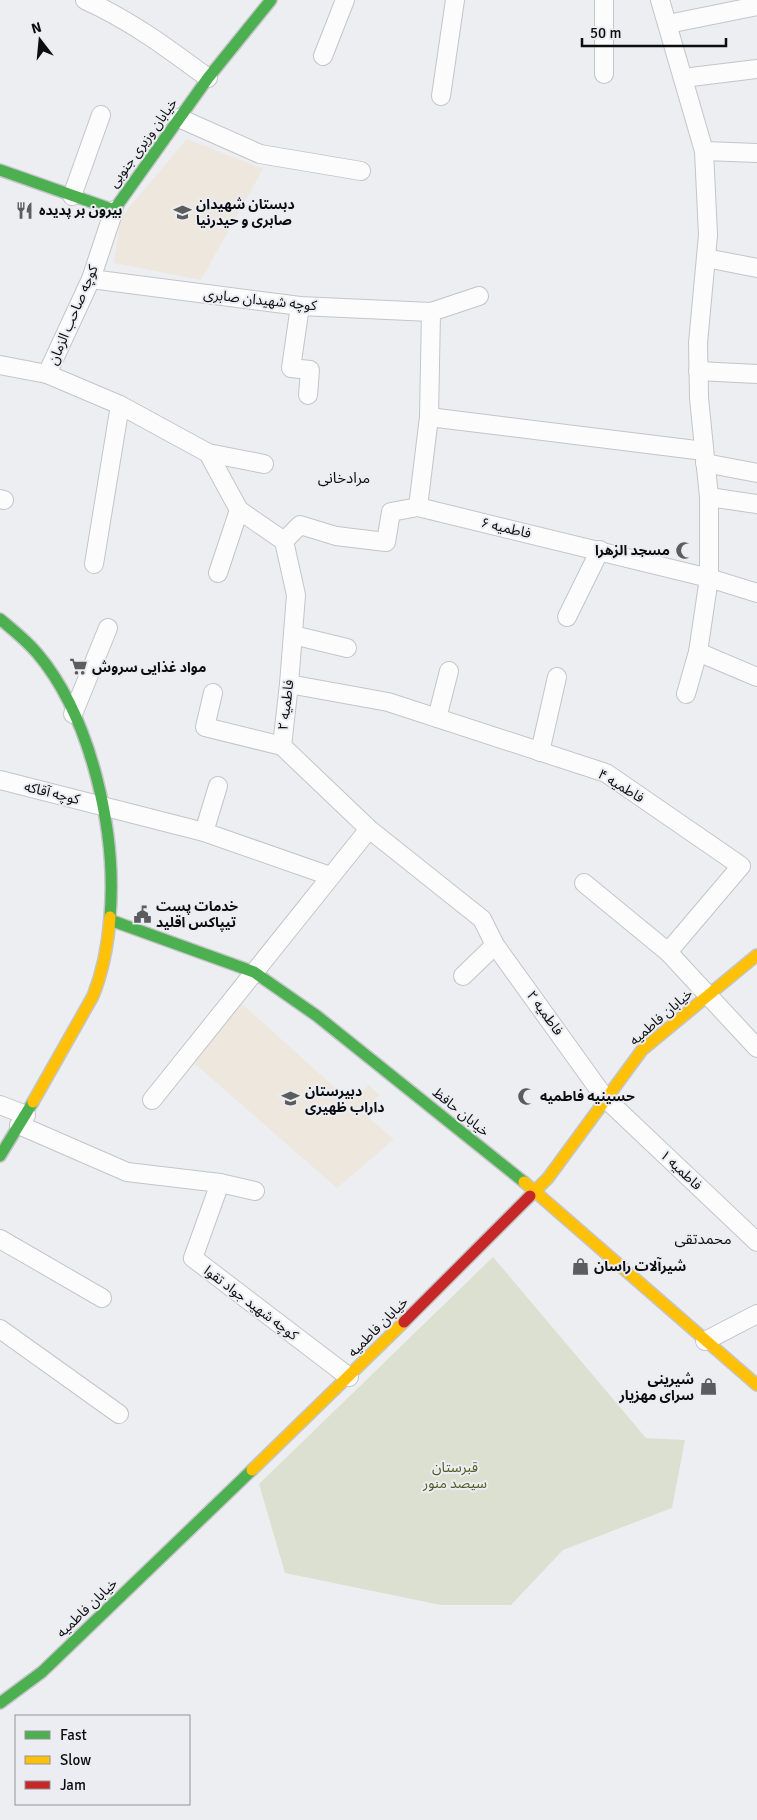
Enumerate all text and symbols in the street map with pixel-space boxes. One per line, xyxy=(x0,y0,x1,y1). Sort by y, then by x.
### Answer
north arrow xyxy=(15,15,65,65)
scale bar xyxy=(582,15,726,47)
text: N xyxy=(30,18,44,37)
text: 50 m xyxy=(590,24,621,42)
street label: خیابان وزیری جنوبی xyxy=(105,95,181,191)
place label: دبستان شهیدان صابری و حیدرنیا xyxy=(196,196,295,229)
restaurant icon: بیرون بر پدیده xyxy=(15,200,35,220)
place label: بیرون بر پدیده xyxy=(39,202,122,219)
school or university icon: دبستان شهیدان صابری و حیدرنیا xyxy=(172,202,192,222)
street label: کوچه صاحب الزمان xyxy=(44,262,103,368)
street label: کوچه شهیدان صابری xyxy=(202,286,318,315)
district label: مرادخانی xyxy=(318,469,370,487)
street label: فاطمیه ۶ xyxy=(479,514,533,542)
mosque icon: مسجد الزهرا xyxy=(674,540,694,560)
place label: مسجد الزهرا xyxy=(595,542,670,559)
supermarket icon: مواد غذایی سروش xyxy=(68,657,88,677)
place label: مواد غذایی سروش xyxy=(92,659,206,676)
street label: فاطمیه ۲ xyxy=(274,679,298,731)
street label: فاطمیه ۴ xyxy=(595,766,647,806)
street label: کوچه آقاکه xyxy=(22,778,82,809)
place label: خدمات پست تیپاکس اقلید xyxy=(156,898,238,931)
public building icon: خدمات پست تیپاکس اقلید xyxy=(132,904,152,924)
street label: خیابان فاطمیه xyxy=(626,985,696,1049)
street label: فاطمیه ۲ xyxy=(523,987,567,1039)
place label: دبیرستان داراب ظهیری xyxy=(305,1083,385,1116)
street label: خیابان حافظ xyxy=(429,1084,493,1140)
mosque icon: حسینیه فاطمیه xyxy=(516,1086,536,1106)
place label: حسینیه فاطمیه xyxy=(540,1088,635,1105)
school or university icon: دبیرستان داراب ظهیری xyxy=(281,1089,301,1109)
street label: فاطمیه ۱ xyxy=(657,1146,705,1194)
district label: محمدتقی xyxy=(674,1230,732,1248)
shop icon: شیرآلات راسان xyxy=(570,1256,590,1276)
place label: شیرآلات راسان xyxy=(594,1257,686,1275)
street label: کوچه شهید جواد تقوا xyxy=(200,1262,302,1345)
street label: خیابان فاطمیه xyxy=(344,1293,412,1361)
place label: شیرینی سرای مهزیار xyxy=(618,1371,694,1404)
shop icon: شیرینی سرای مهزیار xyxy=(698,1377,718,1397)
park label: قبرستان سیصد منور xyxy=(422,1459,487,1492)
street label: خیابان فاطمیه xyxy=(53,1575,121,1641)
legend xyxy=(15,1715,190,1805)
text: Fast xyxy=(60,1726,87,1744)
text: Slow xyxy=(60,1751,91,1769)
text: Jam xyxy=(60,1776,86,1794)

